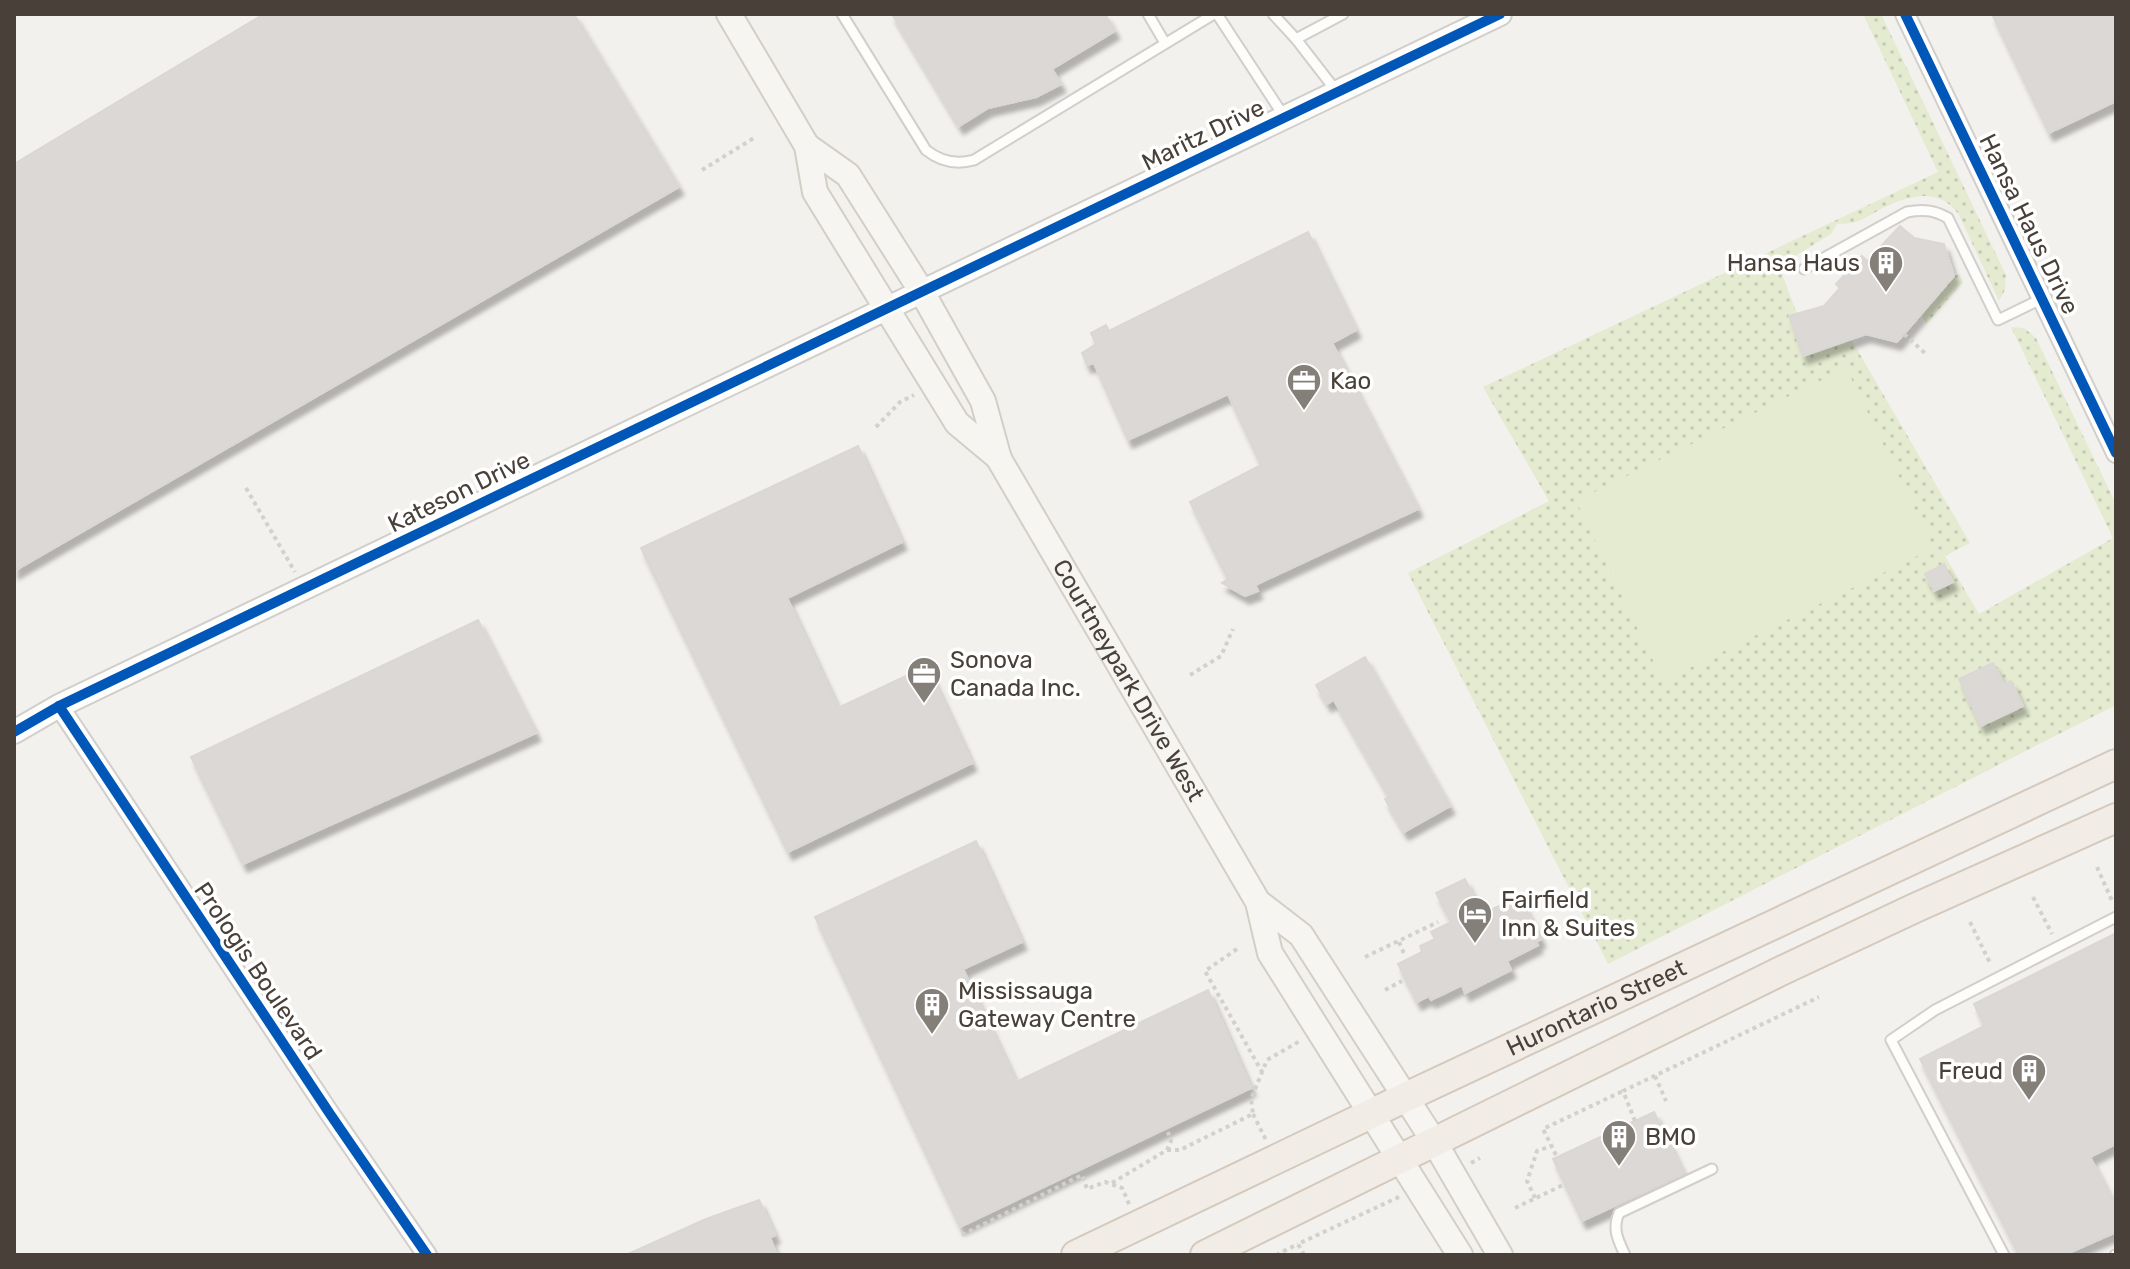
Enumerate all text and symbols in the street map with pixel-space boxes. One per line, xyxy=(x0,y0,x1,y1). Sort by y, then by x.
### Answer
street label: Maritz Drive xyxy=(1137,93,1269,177)
street label: Hansa Haus Drive xyxy=(1973,129,2085,319)
building icon: Hansa Haus xyxy=(1867,244,1905,294)
place label: Hansa Haus xyxy=(1727,249,1860,277)
office icon: Kao xyxy=(1285,362,1323,412)
place label: Kao xyxy=(1330,367,1371,395)
street label: Kateson Drive xyxy=(383,446,535,538)
street label: Courtneypark Drive West xyxy=(1047,554,1210,806)
place label: Sonova Canada Inc. xyxy=(950,646,1081,702)
office icon: Sonova Canada Inc. xyxy=(905,655,943,705)
street label: Prologis Boulevard xyxy=(188,877,328,1065)
place label: Fairfield Inn & Suites xyxy=(1501,886,1635,942)
hotel icon: Fairfield Inn & Suites xyxy=(1456,895,1494,945)
street label: Hurontario Street xyxy=(1502,954,1691,1062)
place label: Mississauga Gateway Centre xyxy=(958,977,1136,1033)
building icon: Mississauga Gateway Centre xyxy=(913,986,951,1036)
building icon: Freud xyxy=(2010,1052,2048,1102)
place label: Freud xyxy=(1938,1057,2003,1085)
building icon: BMO xyxy=(1600,1118,1638,1168)
place label: BMO xyxy=(1645,1123,1696,1151)

